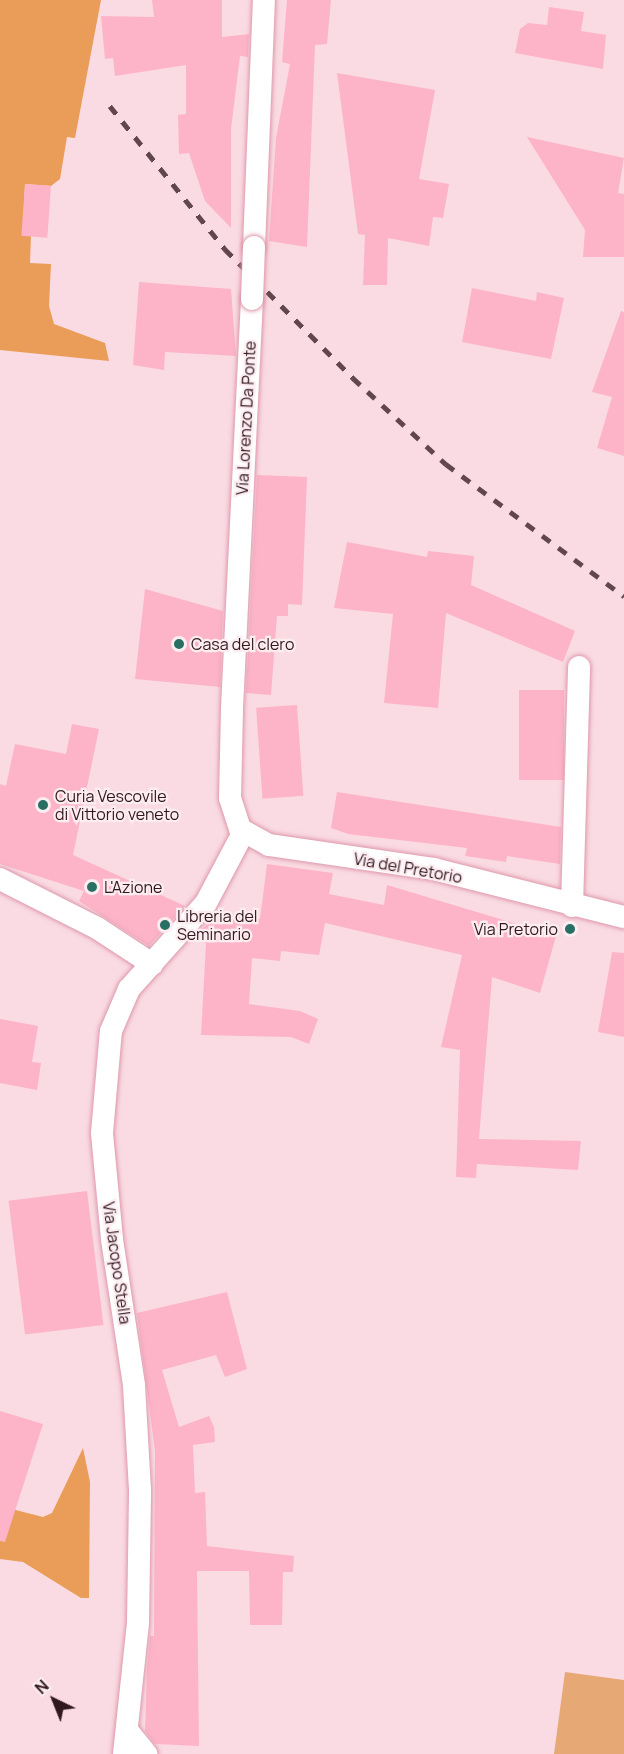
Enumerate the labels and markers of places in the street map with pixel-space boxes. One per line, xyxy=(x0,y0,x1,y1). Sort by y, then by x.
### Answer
place label: Casa del clero xyxy=(191,634,294,654)
marker: Casa del clero xyxy=(172,637,186,651)
place label: Curia Vescovile di Vittorio veneto xyxy=(55,786,179,824)
marker: Curia Vescovile di Vittorio veneto xyxy=(36,798,50,812)
place label: L'Azione xyxy=(104,877,162,897)
marker: L'Azione xyxy=(85,880,99,894)
place label: Libreria del Seminario xyxy=(177,906,257,944)
marker: Libreria del Seminario xyxy=(158,918,172,932)
place label: Via Pretorio xyxy=(474,919,558,939)
marker: Via Pretorio xyxy=(563,922,577,936)

